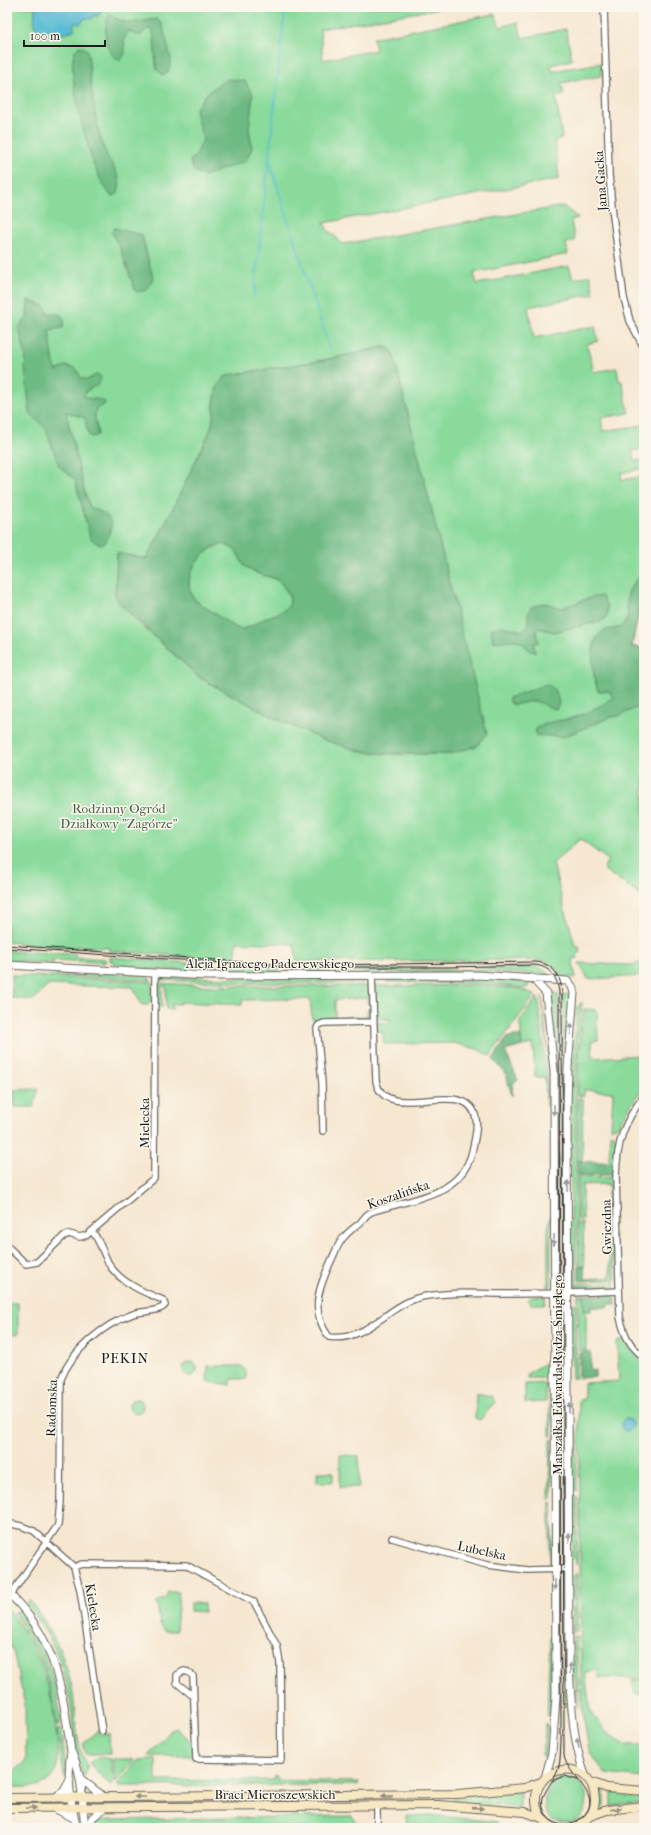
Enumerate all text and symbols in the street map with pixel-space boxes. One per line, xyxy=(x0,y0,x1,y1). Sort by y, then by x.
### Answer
scale bar xyxy=(24,22,105,48)
text: 100 m xyxy=(30,29,60,43)
street label: Jana Gacka xyxy=(591,149,610,213)
park label: Rodzinny Ogród Działkowy "Zagórze" xyxy=(60,801,178,831)
street label: Aleja Ignacego Paderewskiego xyxy=(185,956,355,971)
one-way arrow xyxy=(568,1023,574,1035)
street label: Mielecka xyxy=(137,1097,152,1148)
one-way arrow xyxy=(551,1104,557,1117)
street label: Koszalińska xyxy=(365,1177,432,1212)
one-way arrow xyxy=(565,1179,571,1192)
street label: Gwiezdna xyxy=(599,1198,614,1255)
one-way arrow xyxy=(551,1234,557,1247)
street label: Marszałka Edwarda Rydza-Śmigłego xyxy=(550,1275,565,1475)
district label: PEKIN xyxy=(101,1350,149,1367)
street label: Radomska xyxy=(43,1378,60,1437)
one-way arrow xyxy=(566,1401,572,1414)
one-way arrow xyxy=(566,1531,572,1544)
street label: Lubelska xyxy=(456,1538,509,1563)
one-way arrow xyxy=(552,1579,558,1592)
street label: Kielecka xyxy=(82,1582,105,1633)
one-way arrow xyxy=(566,1662,573,1674)
one-way arrow xyxy=(575,1737,581,1749)
street label: Braci Mieroszewskich xyxy=(214,1787,336,1802)
one-way arrow xyxy=(380,1793,393,1799)
one-way arrow xyxy=(133,1794,146,1800)
one-way arrow xyxy=(25,1805,38,1811)
one-way arrow xyxy=(472,1805,484,1812)
one-way arrow xyxy=(610,1806,622,1812)

